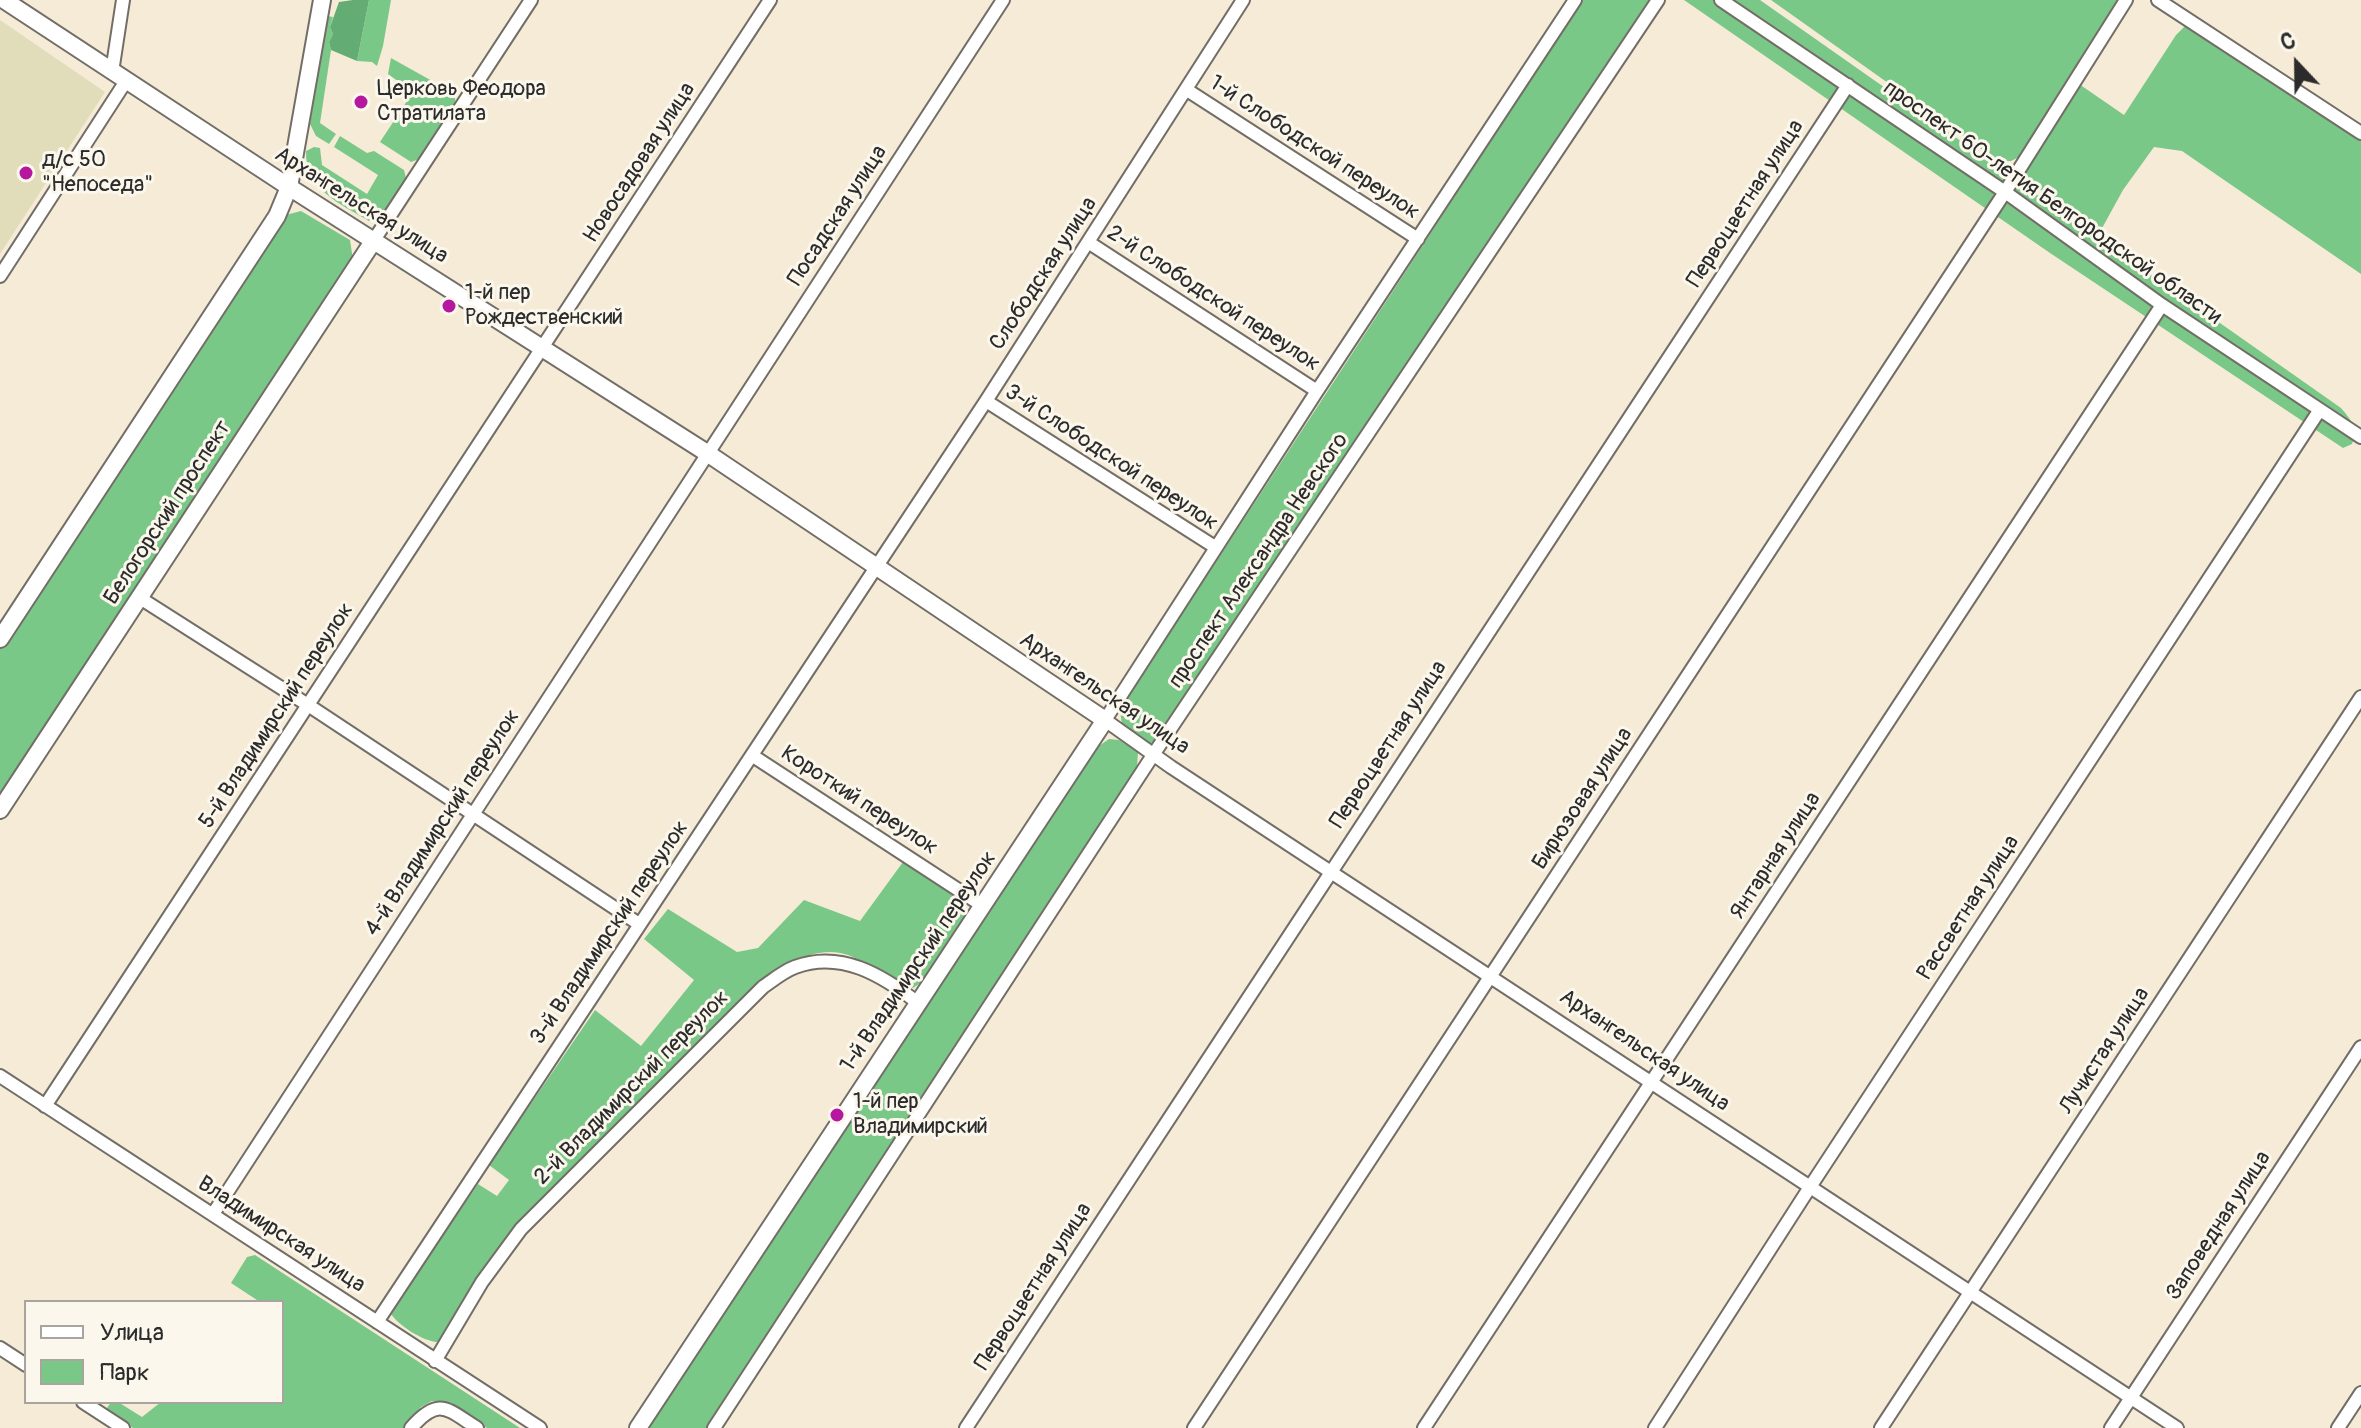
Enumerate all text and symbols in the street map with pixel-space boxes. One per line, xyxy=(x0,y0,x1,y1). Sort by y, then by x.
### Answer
north arrow xyxy=(2257,24,2337,104)
text: С xyxy=(2276,26,2300,57)
street label: 1-й Слободской переулок xyxy=(1204,70,1424,226)
street label: проспект 60-летия Белгородской области xyxy=(1878,75,2226,331)
place label: Церковь Феодора Стратилата xyxy=(377,76,546,128)
street label: Новосадовая улица xyxy=(578,78,702,248)
marker: Церковь Феодора Стратилата xyxy=(352,93,370,111)
street label: Первоцветная улица xyxy=(1682,115,1810,293)
street label: Посадская улица xyxy=(783,141,893,291)
street label: Архангельская улица xyxy=(269,142,453,270)
place label: д/с 50 "Непоседа" xyxy=(42,147,153,198)
marker: д/с 50 "Непоседа" xyxy=(17,164,35,182)
street label: Слободская улица xyxy=(985,192,1103,356)
street label: 2-й Слободской переулок xyxy=(1102,220,1324,378)
place label: 1-й пер Рождественский xyxy=(465,280,623,332)
marker: 1-й пер Рождественский xyxy=(440,297,458,315)
street label: 3-й Слободской переулок xyxy=(1000,379,1222,537)
street label: Белогорский проспект xyxy=(99,416,237,610)
street label: проспект Александра Невского xyxy=(1164,428,1354,694)
street label: 5-й Владимирский переулок xyxy=(194,598,360,834)
street label: Архангельская улица xyxy=(1014,627,1194,761)
street label: Первоцветная улица xyxy=(1325,656,1453,834)
street label: 4-й Владимирский переулок xyxy=(360,705,526,941)
street label: Бирюзовая улица xyxy=(1527,723,1639,875)
street label: Короткий переулок xyxy=(776,740,942,862)
street label: Янтарная улица xyxy=(1725,787,1827,925)
street label: 3-й Владимирский переулок xyxy=(525,816,695,1050)
street label: Рассветная улица xyxy=(1912,831,2026,985)
street label: 1-й Владимирский переулок xyxy=(835,847,1003,1077)
street label: Лучистая улица xyxy=(2054,983,2156,1119)
street label: Архангельская улица xyxy=(1554,984,1734,1118)
street label: 2-й Владимирский переулок xyxy=(529,985,735,1191)
place label: 1-й пер Владимирский xyxy=(853,1089,988,1140)
marker: 1-й пер Владимирский xyxy=(828,1106,846,1124)
street label: Заповедная улица xyxy=(2161,1147,2277,1305)
street label: Владимирская улица xyxy=(192,1171,370,1299)
street label: Первоцветная улица xyxy=(970,1198,1098,1376)
legend xyxy=(24,1300,284,1404)
text: Улица xyxy=(100,1318,164,1347)
text: Парк xyxy=(100,1358,149,1387)

